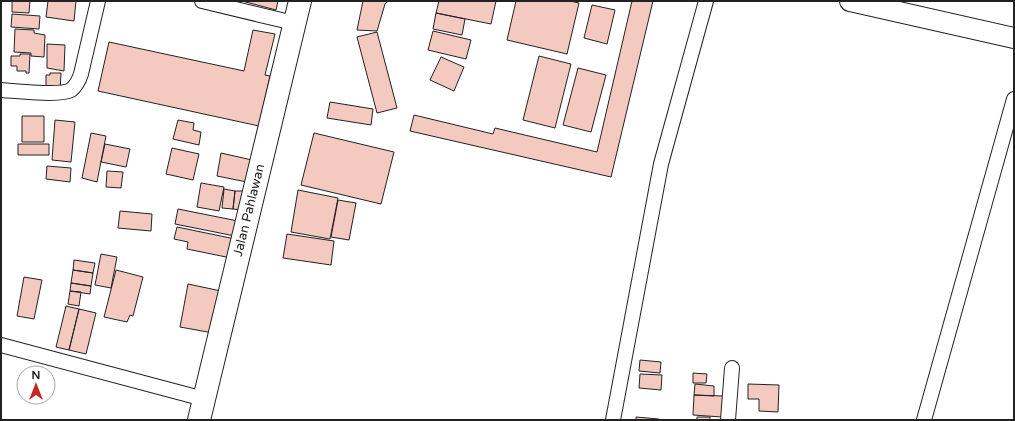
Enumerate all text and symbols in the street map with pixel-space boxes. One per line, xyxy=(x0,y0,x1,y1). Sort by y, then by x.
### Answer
street label: Jalan Pahlawan xyxy=(230,162,268,258)
north arrow xyxy=(16,365,56,405)
text: N xyxy=(32,369,40,382)

